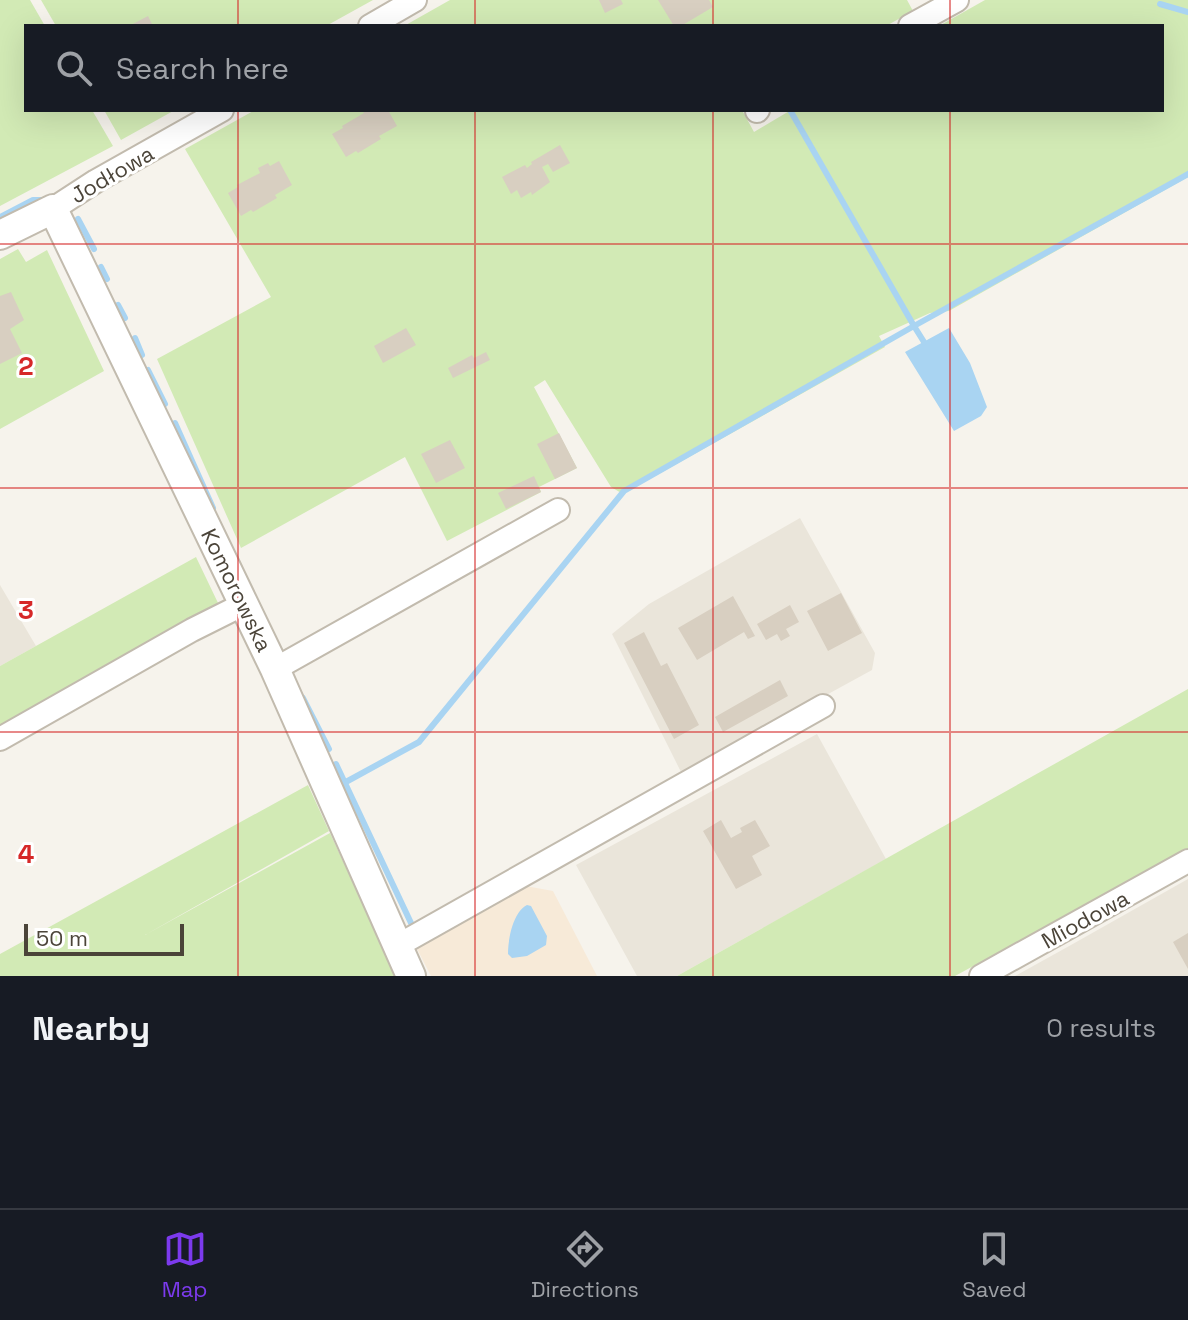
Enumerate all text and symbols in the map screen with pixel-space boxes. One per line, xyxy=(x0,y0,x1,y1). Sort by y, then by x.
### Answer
search box xyxy=(24,24,1164,112)
icon: search xyxy=(52,46,96,90)
text: Search here xyxy=(116,49,289,88)
street label: Jodłowa xyxy=(65,139,159,209)
text: 2 xyxy=(18,349,34,383)
street label: Komorowska xyxy=(195,524,279,657)
text: 3 xyxy=(18,593,34,627)
text: 4 xyxy=(18,837,34,871)
street label: Miodowa xyxy=(1036,883,1134,954)
scale bar xyxy=(24,920,184,956)
text: 50 m xyxy=(36,924,88,952)
text: Nearby xyxy=(32,1007,150,1050)
text: 0 results xyxy=(1046,1011,1156,1045)
tab: Map xyxy=(162,1227,208,1303)
tab: Directions xyxy=(531,1227,639,1303)
tab: Saved xyxy=(962,1227,1026,1303)

